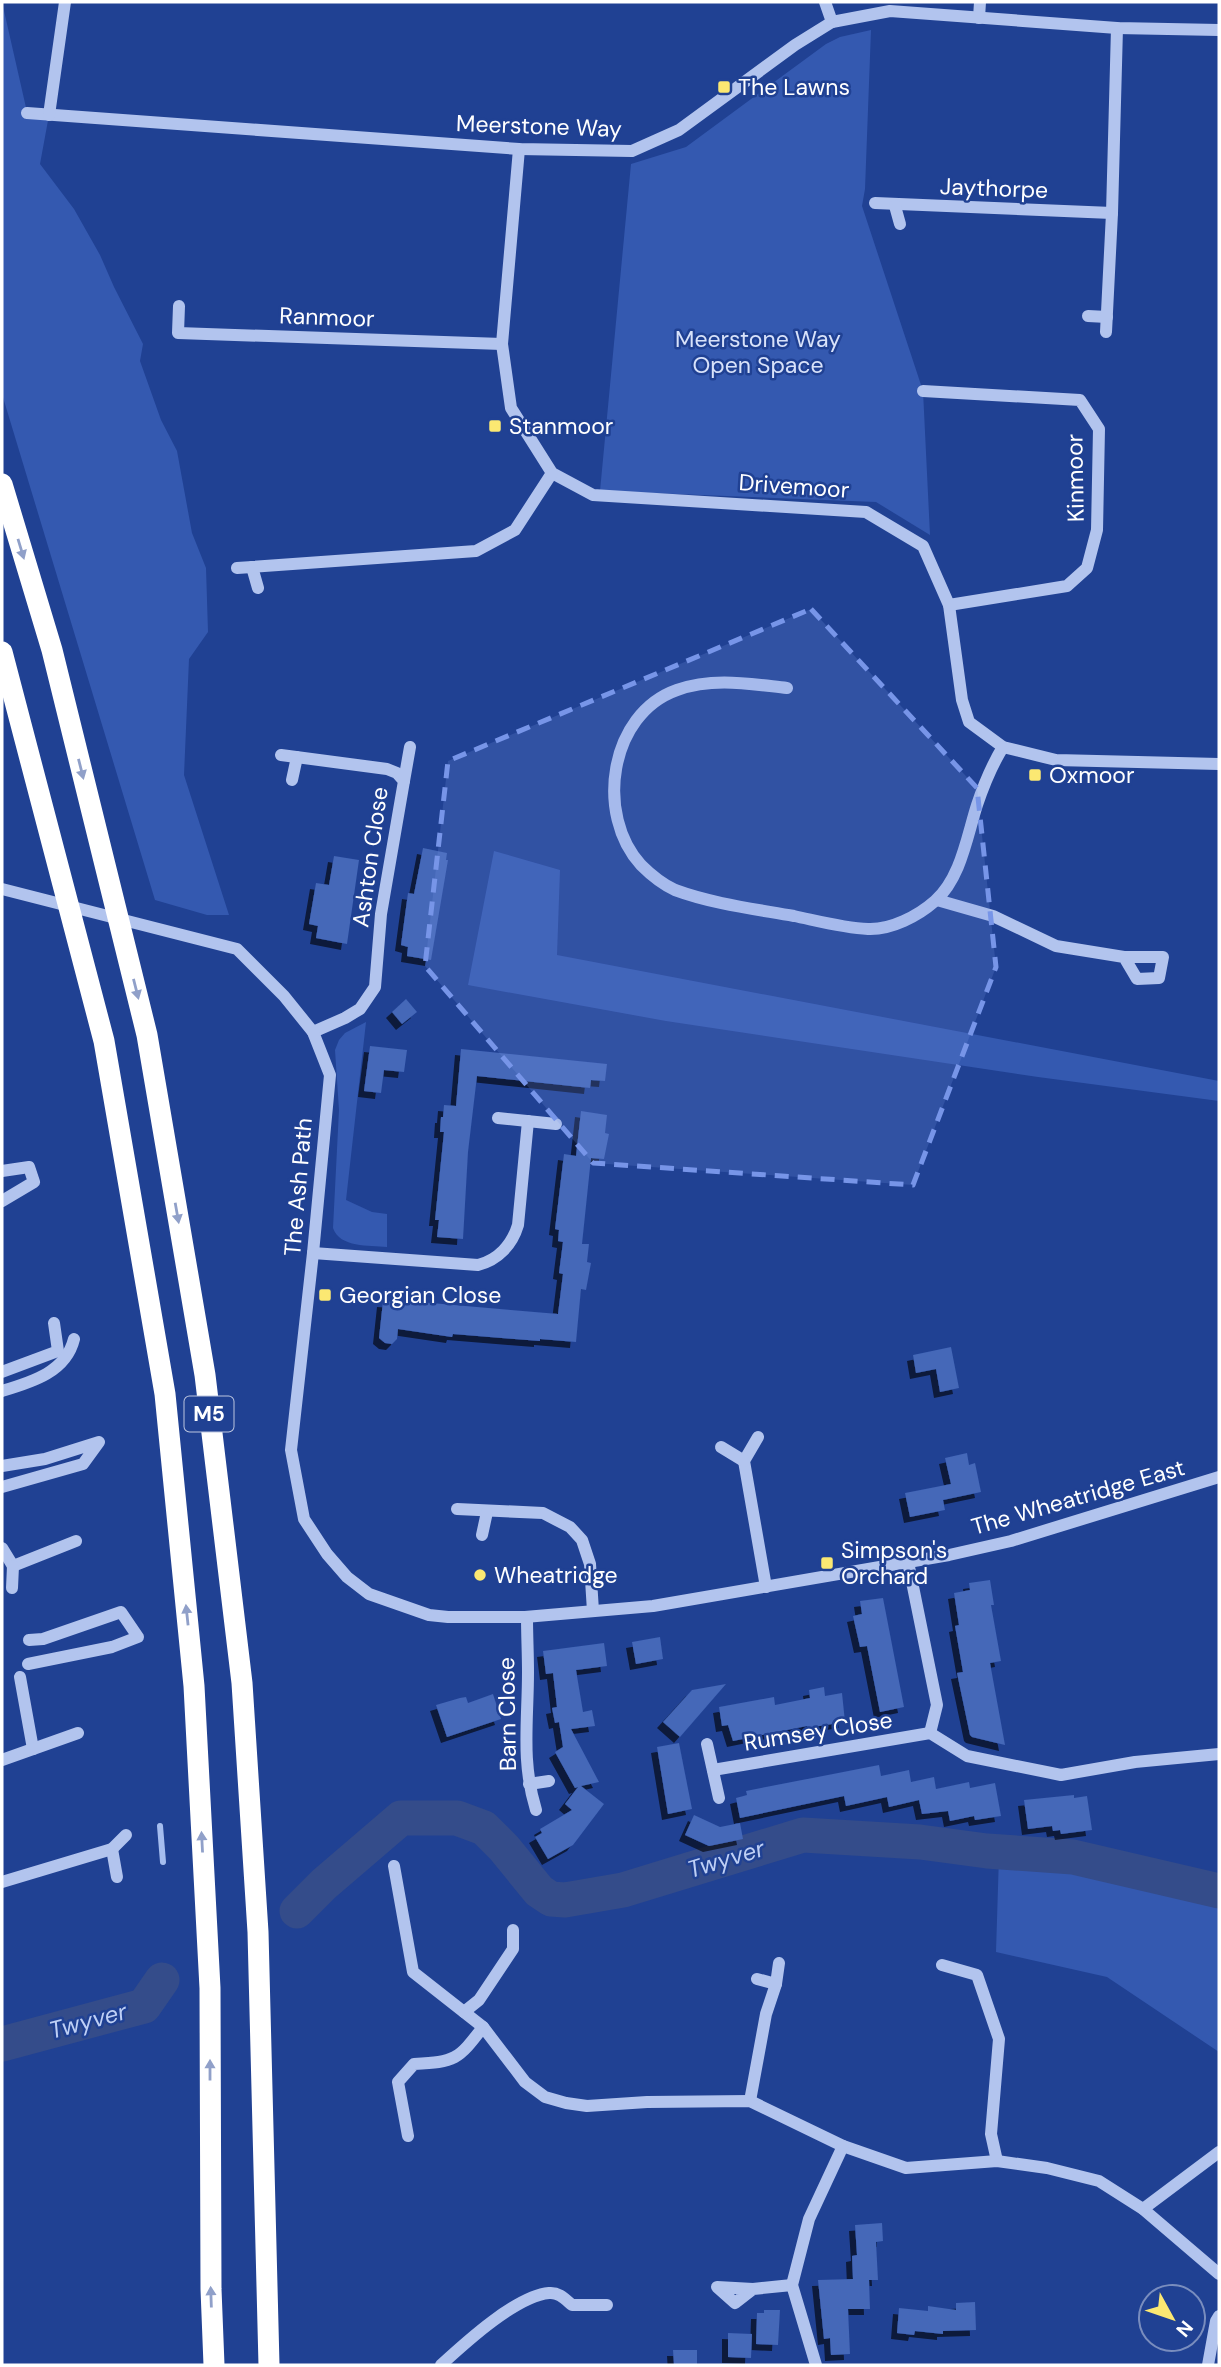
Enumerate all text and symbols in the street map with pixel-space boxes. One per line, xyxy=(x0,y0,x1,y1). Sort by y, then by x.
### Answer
place label: The Lawns xyxy=(738,72,850,102)
marker: The Lawns xyxy=(716,79,732,95)
street label: Meerstone Way xyxy=(456,108,623,144)
street label: Jaythorpe xyxy=(939,171,1049,205)
street label: Ranmoor xyxy=(279,300,375,334)
park label: Meerstone Way Open Space xyxy=(675,324,841,380)
place label: Stanmoor xyxy=(509,411,613,441)
marker: Stanmoor xyxy=(487,418,503,434)
street label: Kinmoor xyxy=(1059,434,1091,522)
street label: Drivemoor xyxy=(738,467,850,505)
one-way arrow xyxy=(17,539,27,560)
one-way arrow xyxy=(76,758,87,780)
place label: Oxmoor xyxy=(1049,760,1135,790)
marker: Oxmoor xyxy=(1027,767,1043,783)
street label: Ashton Close xyxy=(345,785,395,929)
one-way arrow xyxy=(131,978,142,1000)
street label: The Ash Path xyxy=(277,1117,319,1257)
one-way arrow xyxy=(172,1202,183,1224)
place label: Georgian Close xyxy=(339,1280,501,1310)
marker: Georgian Close xyxy=(317,1287,333,1303)
road number: M5 xyxy=(184,1396,234,1432)
street label: The Wheatridge East xyxy=(968,1452,1188,1542)
place label: Simpson's Orchard xyxy=(841,1535,947,1591)
marker: Simpson's Orchard xyxy=(819,1555,835,1571)
place label: Wheatridge xyxy=(494,1560,618,1590)
marker: Wheatridge xyxy=(472,1567,488,1583)
one-way arrow xyxy=(181,1604,192,1626)
street label: Barn Close xyxy=(491,1657,523,1771)
street label: Rumsey Close xyxy=(741,1704,895,1758)
one-way arrow xyxy=(197,1831,208,1853)
water label: Twyver xyxy=(683,1832,769,1885)
water label: Twyver xyxy=(46,1995,131,2046)
one-way arrow xyxy=(204,2058,216,2080)
north arrow xyxy=(1137,2283,1207,2353)
one-way arrow xyxy=(206,2286,217,2308)
text: N xyxy=(1171,2315,1199,2342)

